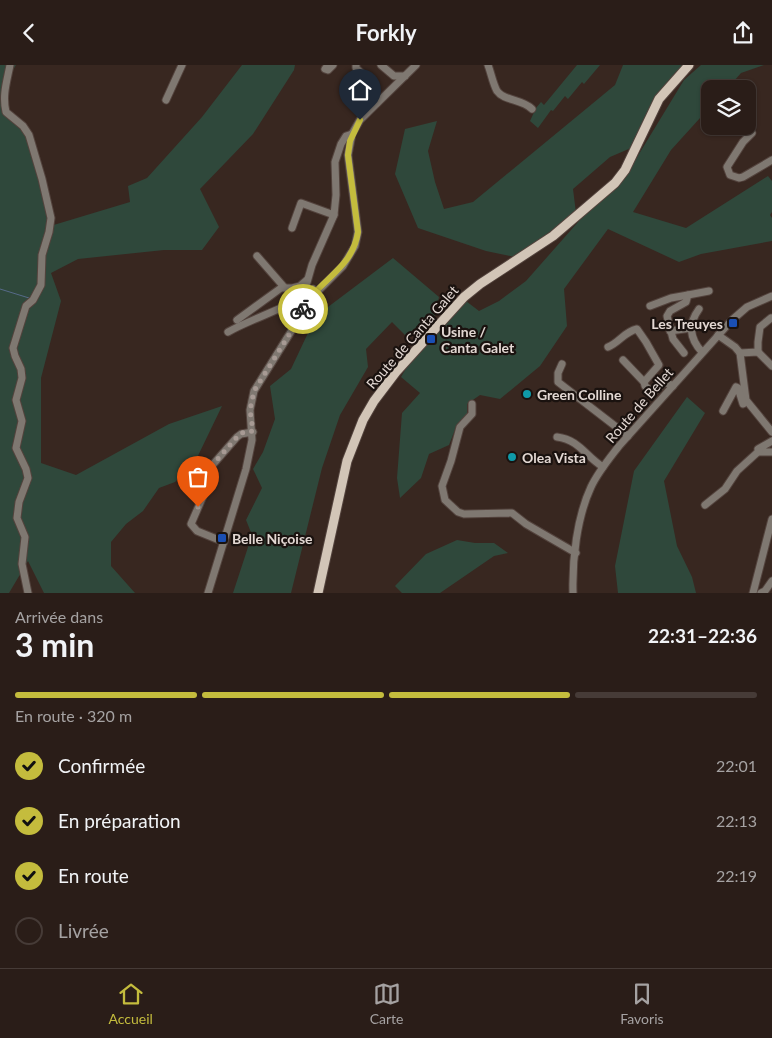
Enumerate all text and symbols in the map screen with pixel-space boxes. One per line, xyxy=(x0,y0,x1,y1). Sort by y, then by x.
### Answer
icon: back xyxy=(15,19,43,47)
text: Forkly xyxy=(355,19,417,46)
icon: share xyxy=(729,19,757,47)
pin xyxy=(339,69,381,120)
icon: home xyxy=(346,76,374,104)
map controls xyxy=(701,80,756,135)
button: layers xyxy=(701,80,756,135)
street label: Route de Canta Galet xyxy=(363,282,461,392)
courier xyxy=(278,284,328,334)
icon: bike xyxy=(289,295,317,323)
place label: Les Treuyes xyxy=(651,315,723,332)
marker: Les Treuyes xyxy=(727,317,739,329)
place label: Usine / Canta Galet xyxy=(441,323,515,356)
marker: Usine / Canta Galet xyxy=(425,333,437,345)
street label: Route de Bellet xyxy=(602,364,676,446)
place label: Green Colline xyxy=(537,386,622,403)
marker: Green Colline xyxy=(521,388,533,400)
place label: Olea Vista xyxy=(522,449,586,466)
marker: Olea Vista xyxy=(506,451,518,463)
pin xyxy=(177,456,219,507)
icon: bag xyxy=(184,463,212,491)
place label: Belle Niçoise xyxy=(232,530,313,547)
marker: Belle Niçoise xyxy=(216,532,228,544)
text: Arrivée dans xyxy=(15,607,103,626)
text: 22:31–22:36 xyxy=(648,624,757,647)
text: 3 min xyxy=(15,625,94,664)
text: En route · 320 m xyxy=(15,706,132,725)
icon: check xyxy=(15,752,43,780)
text: Confirmée xyxy=(58,754,145,777)
text: 22:01 xyxy=(716,756,757,775)
icon: check xyxy=(15,807,43,835)
text: En préparation xyxy=(58,809,181,832)
text: 22:13 xyxy=(716,811,757,830)
icon: check xyxy=(15,862,43,890)
text: En route xyxy=(58,864,129,887)
text: 22:19 xyxy=(716,866,757,885)
text: Livrée xyxy=(58,919,109,942)
tab: Accueil xyxy=(108,980,153,1027)
tab: Carte xyxy=(370,980,403,1027)
tab: Favoris xyxy=(620,980,664,1027)

